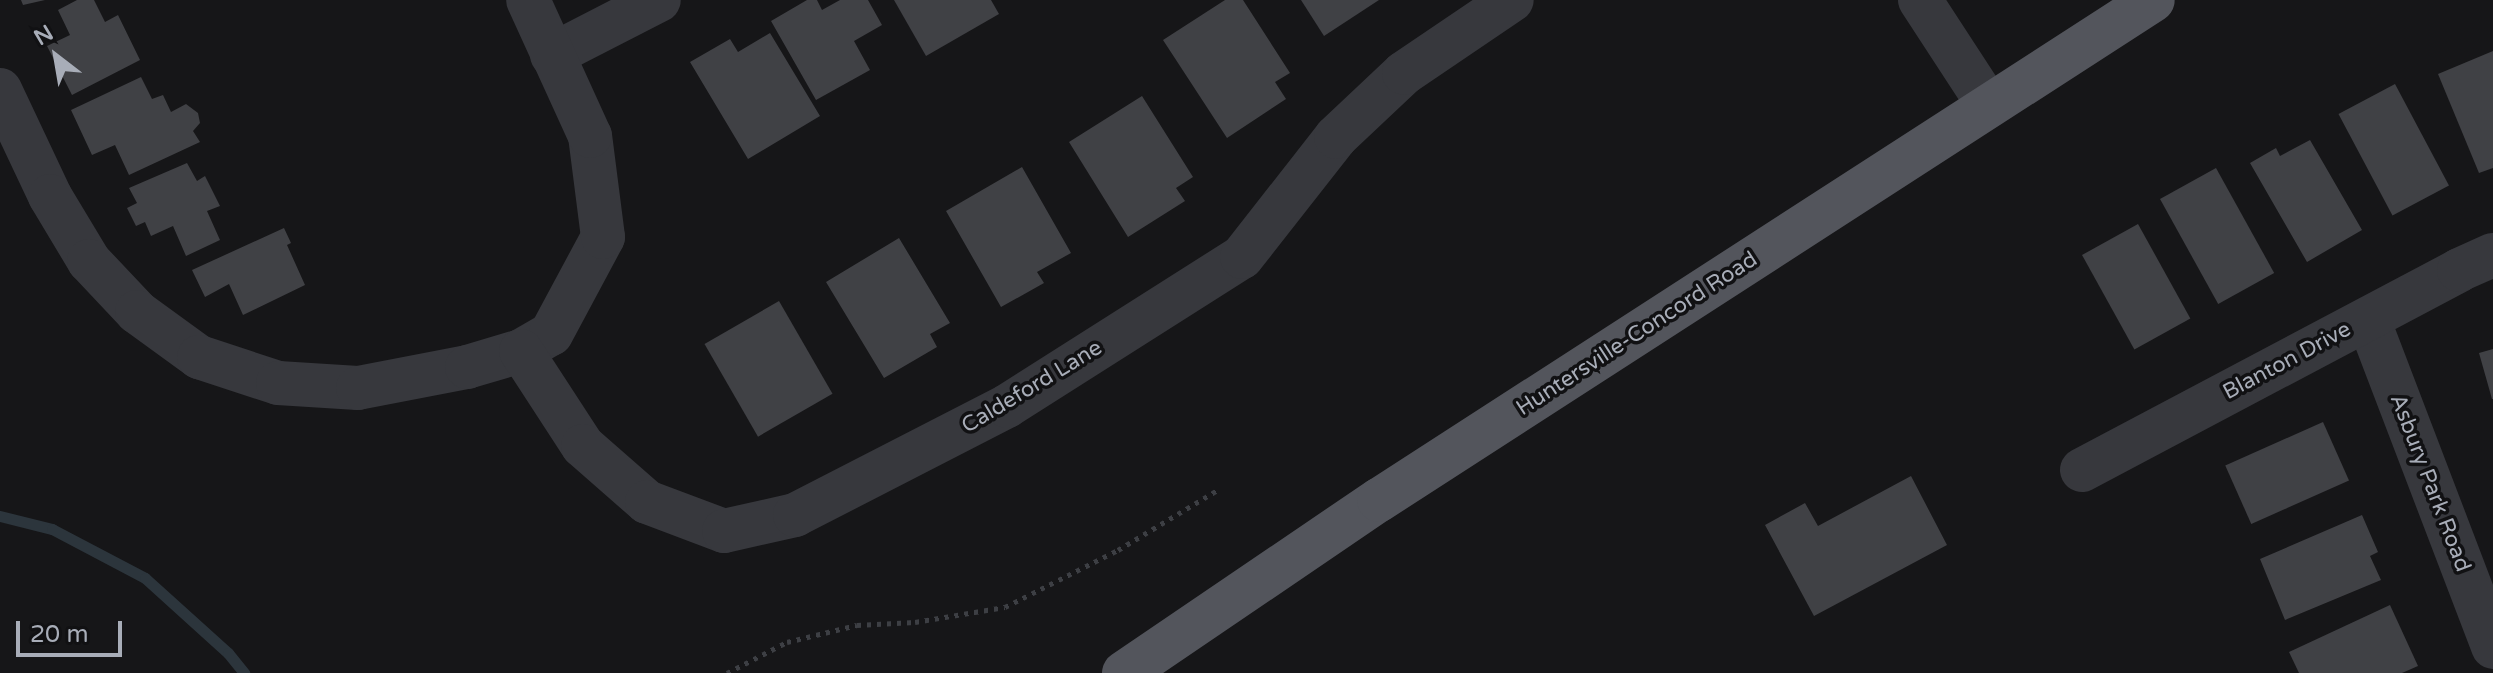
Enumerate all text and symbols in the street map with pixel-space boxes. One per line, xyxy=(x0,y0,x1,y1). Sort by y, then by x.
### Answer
north arrow xyxy=(16,16,96,96)
text: N xyxy=(29,20,58,51)
street label: Huntersville-Concord Road xyxy=(1512,246,1762,422)
street label: Blanton Drive xyxy=(2219,316,2355,406)
street label: Caldeford Lane xyxy=(957,335,1107,439)
street label: Asbury Park Road xyxy=(2384,390,2476,576)
scale bar xyxy=(20,605,126,655)
text: 20 m xyxy=(30,620,88,649)

